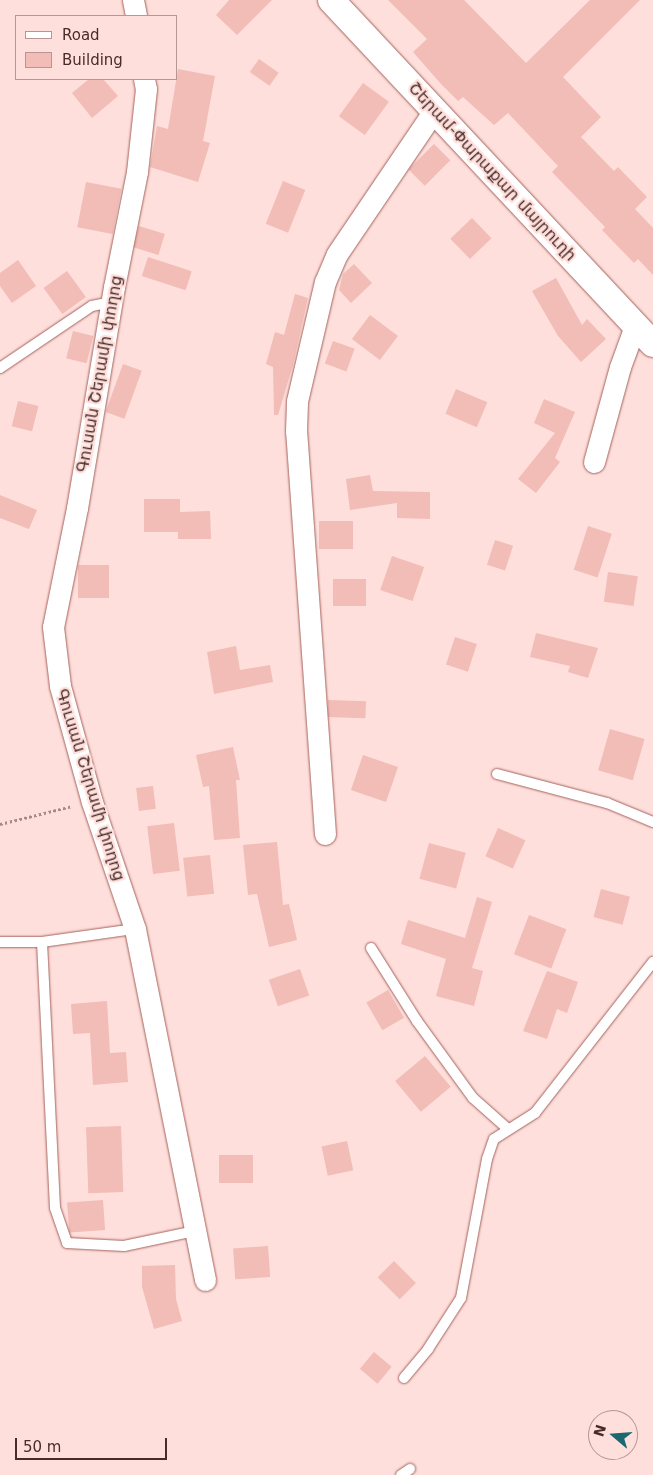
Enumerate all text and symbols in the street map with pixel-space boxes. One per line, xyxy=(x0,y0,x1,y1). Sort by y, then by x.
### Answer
legend xyxy=(15,15,178,80)
text: Road xyxy=(62,26,100,44)
text: Building xyxy=(62,51,123,69)
street label: Շերամ-Փարաքար մայրուղի xyxy=(404,79,580,265)
street label: Գուսան Շերամի փողոց xyxy=(73,274,127,474)
street label: Գուսան Շերամի փողոց xyxy=(52,687,128,883)
north arrow xyxy=(588,1410,638,1460)
text: N xyxy=(590,1423,609,1439)
scale bar xyxy=(18,1428,170,1460)
text: 50 m xyxy=(23,1438,61,1456)

